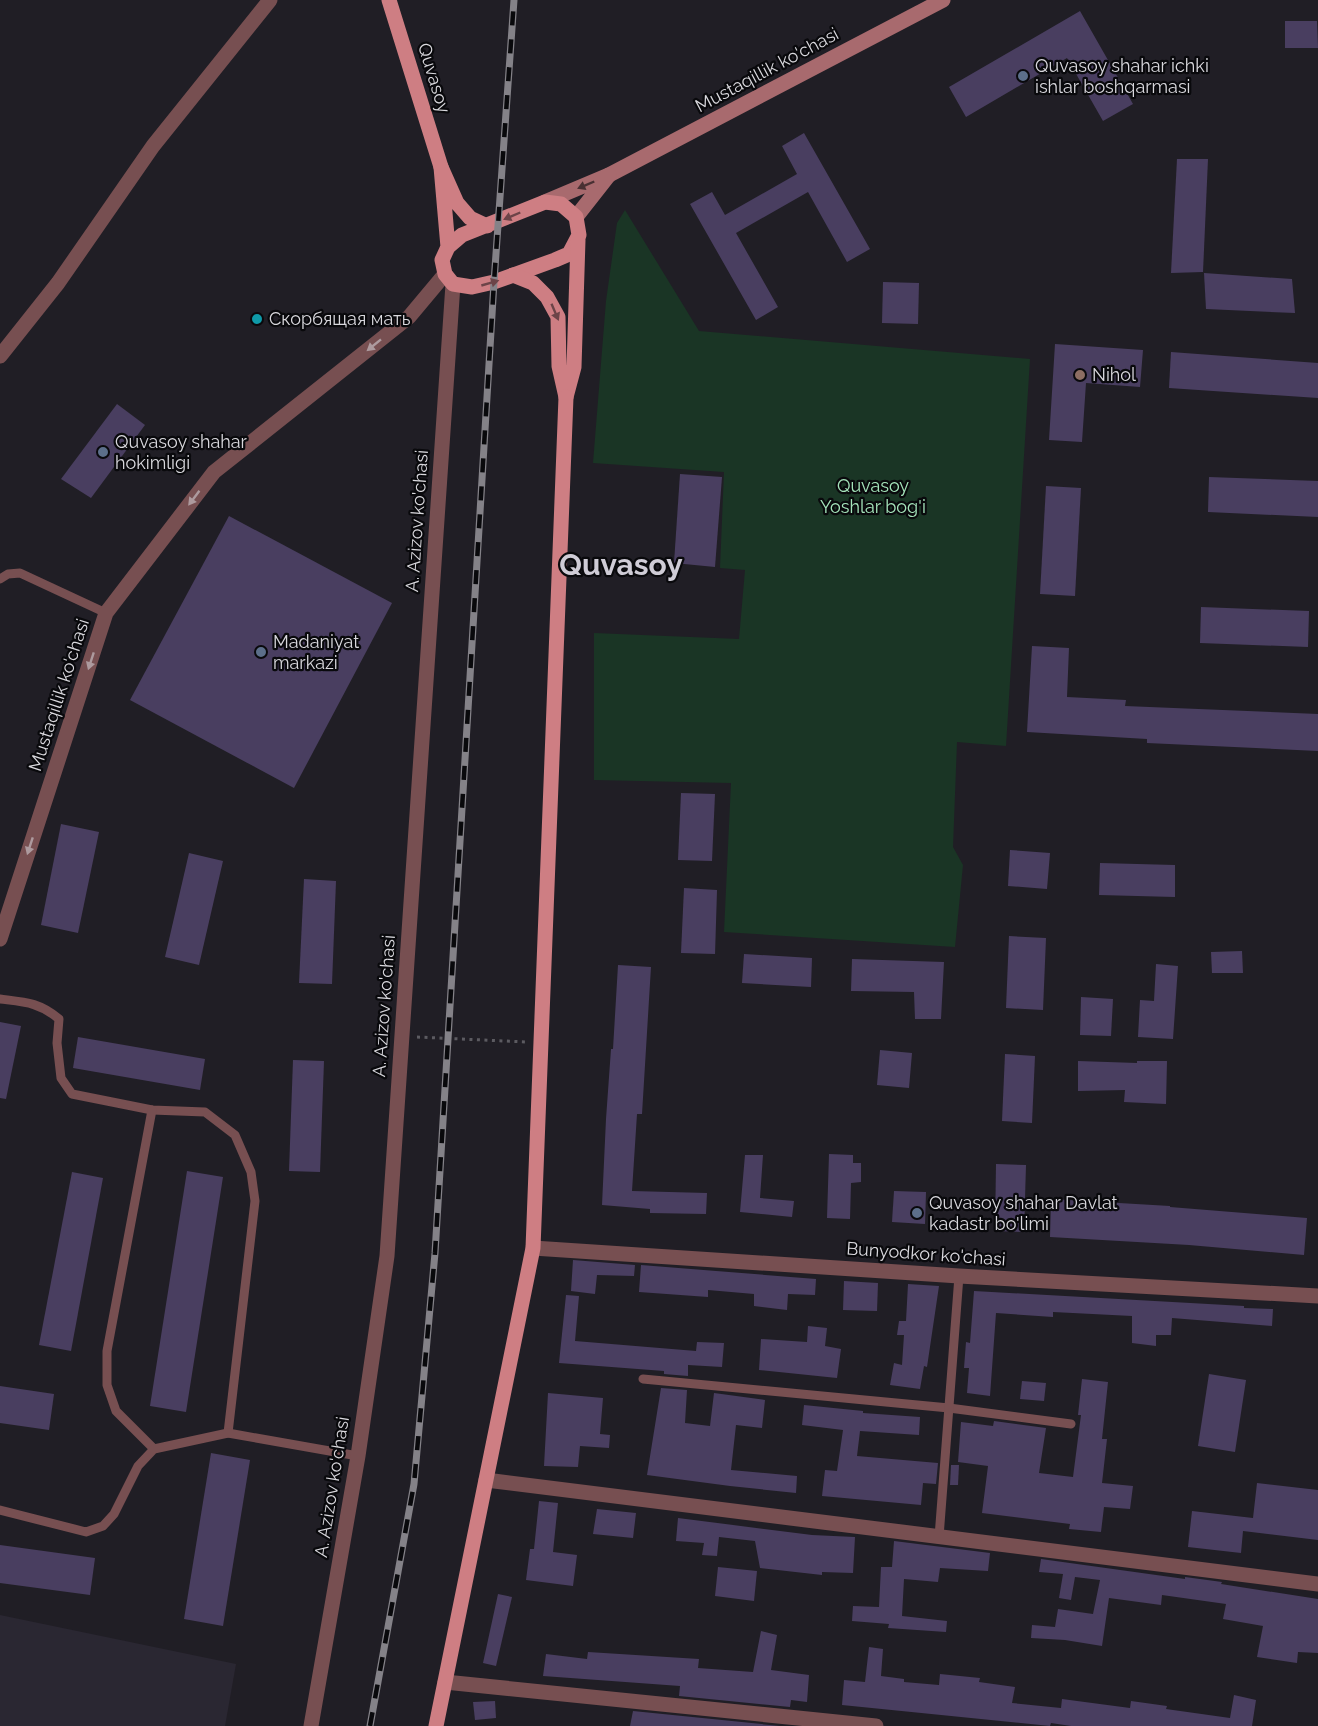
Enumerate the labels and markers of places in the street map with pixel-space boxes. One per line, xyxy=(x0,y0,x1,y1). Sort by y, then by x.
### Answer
place label: Quvasoy shahar ichki ishlar boshqarmasi xyxy=(1035,55,1209,97)
marker: Quvasoy shahar ichki ishlar boshqarmasi xyxy=(1016,69,1030,83)
place label: Скорбящая мать xyxy=(269,308,411,329)
marker: Скорбящая мать xyxy=(250,312,264,326)
place label: Nihol xyxy=(1092,364,1136,385)
marker: Nihol xyxy=(1073,368,1087,382)
place label: Quvasoy shahar hokimligi xyxy=(115,431,248,473)
marker: Quvasoy shahar hokimligi xyxy=(96,445,110,459)
place label: Madaniyat markazi xyxy=(273,631,359,673)
marker: Madaniyat markazi xyxy=(254,645,268,659)
place label: Quvasoy shahar Davlat kadastr bo'limi xyxy=(929,1192,1118,1234)
marker: Quvasoy shahar Davlat kadastr bo'limi xyxy=(910,1206,924,1220)

